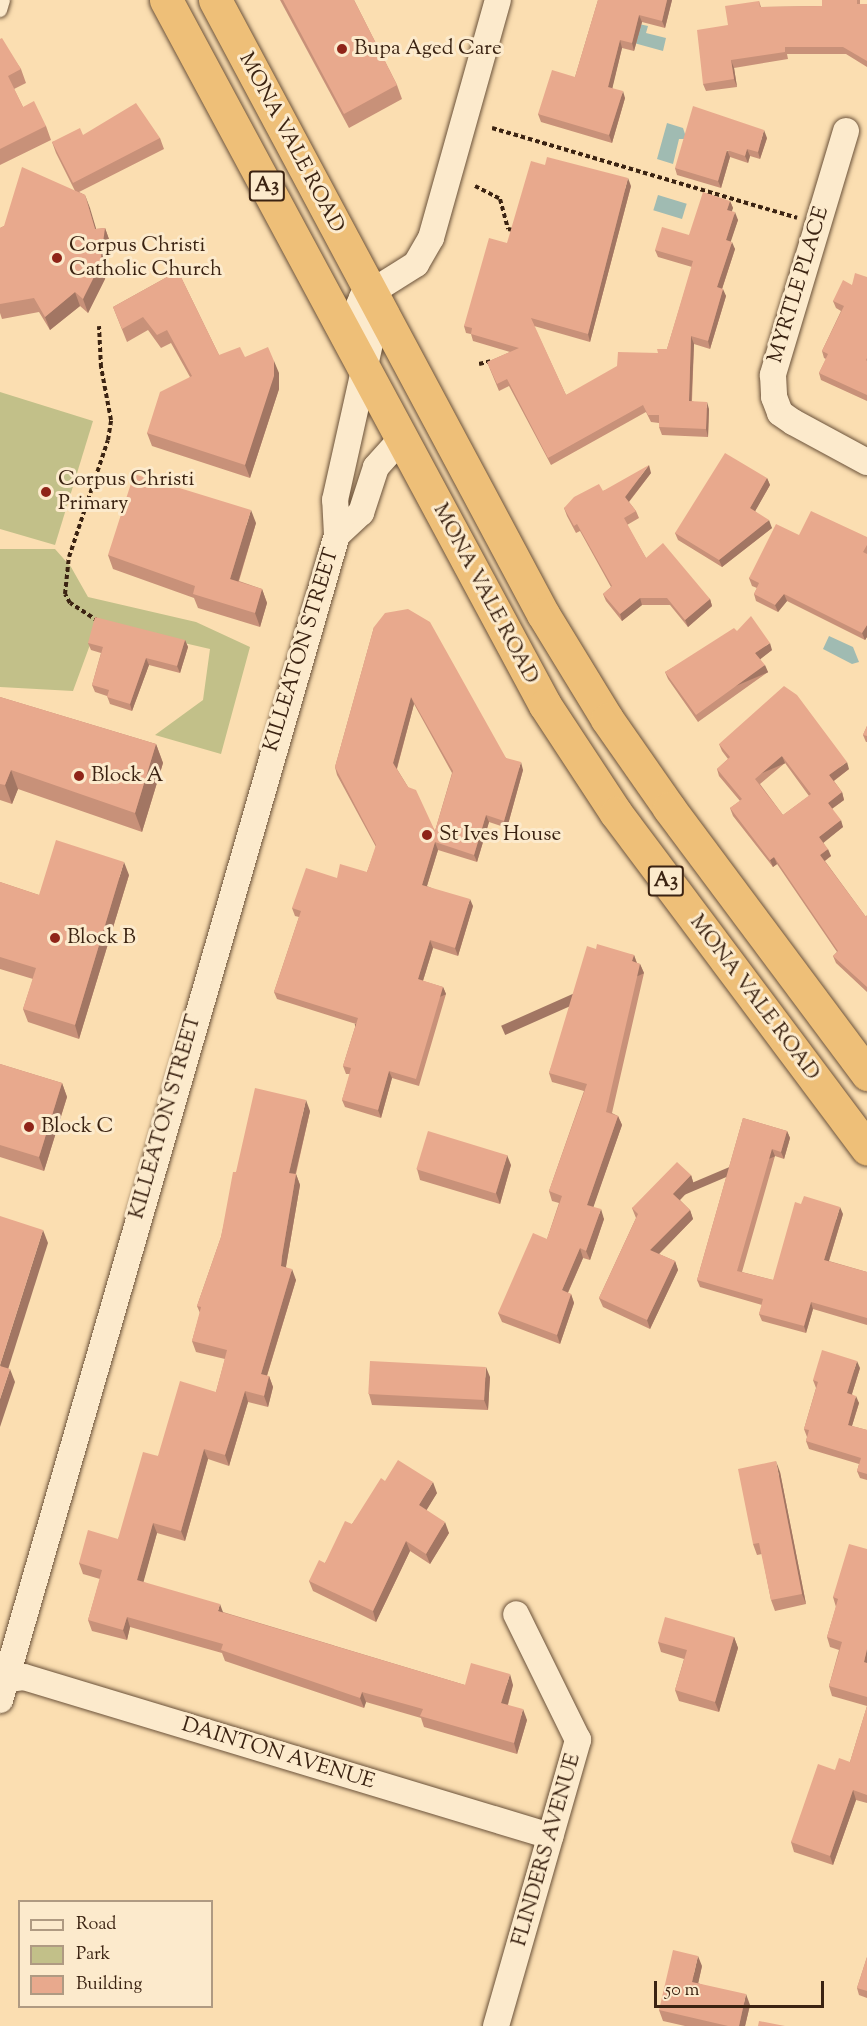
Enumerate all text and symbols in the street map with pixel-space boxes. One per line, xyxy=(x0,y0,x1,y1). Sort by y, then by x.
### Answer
place label: Bupa Aged Care xyxy=(354,36,502,62)
marker: Bupa Aged Care xyxy=(335,42,349,56)
street label: MONA VALE ROAD xyxy=(233,49,349,237)
road number: A3 xyxy=(248,169,286,203)
street label: MYRTLE PLACE xyxy=(763,204,835,366)
place label: Corpus Christi Catholic Church xyxy=(69,233,222,283)
marker: Corpus Christi Catholic Church xyxy=(50,251,64,265)
place label: Corpus Christi Primary xyxy=(58,467,194,517)
marker: Corpus Christi Primary xyxy=(39,485,53,499)
street label: MONA VALE ROAD xyxy=(427,500,543,688)
street label: KILLEATON STREET xyxy=(259,545,345,755)
place label: Block A xyxy=(91,763,164,789)
marker: Block A xyxy=(72,769,86,783)
place label: St Ives House xyxy=(439,822,561,848)
marker: St Ives House xyxy=(420,828,434,842)
road number: A3 xyxy=(646,864,686,898)
street label: MONA VALE ROAD xyxy=(684,910,824,1086)
place label: Block B xyxy=(67,925,136,951)
marker: Block B xyxy=(48,931,62,945)
street label: KILLEATON STREET xyxy=(125,1012,207,1222)
place label: Block C xyxy=(41,1114,114,1140)
marker: Block C xyxy=(22,1120,36,1134)
street label: DAINTON AVENUE xyxy=(179,1713,377,1795)
street label: FLINDERS AVENUE xyxy=(507,1751,587,1949)
legend xyxy=(18,1900,213,2008)
text: Road xyxy=(76,1912,116,1938)
text: Park xyxy=(76,1942,110,1968)
scale bar xyxy=(657,1969,826,2007)
text: Building xyxy=(76,1972,142,1998)
text: 50 m xyxy=(665,1978,699,2004)

